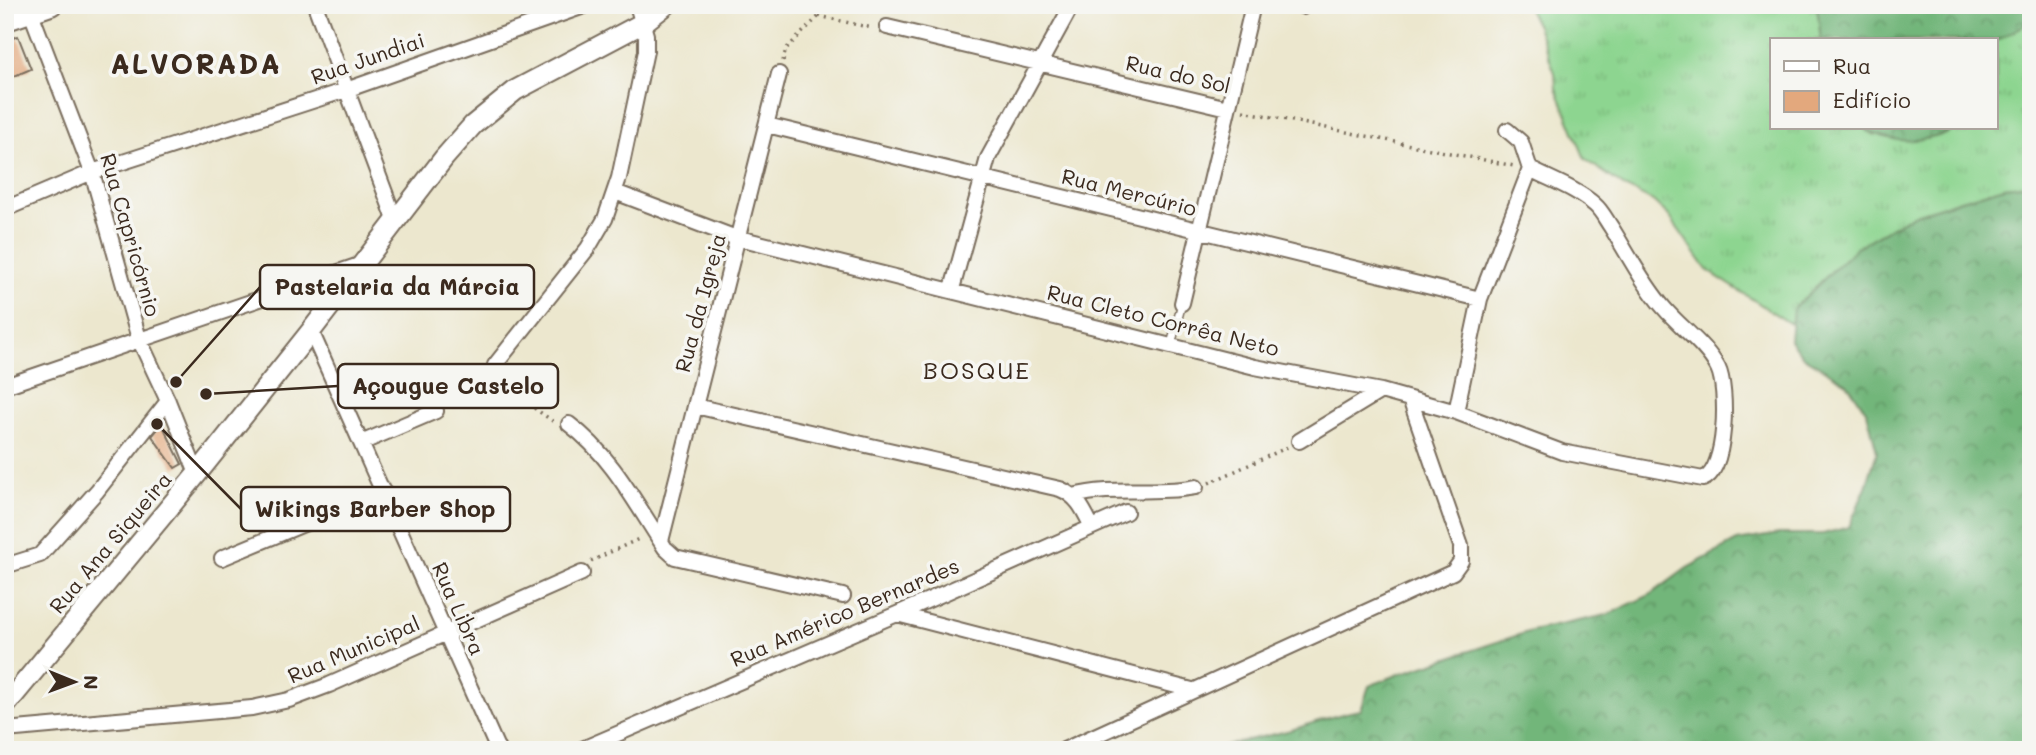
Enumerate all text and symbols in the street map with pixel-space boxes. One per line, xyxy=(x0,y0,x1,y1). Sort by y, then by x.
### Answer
street label: Rua Jundiai xyxy=(307,26,428,90)
legend xyxy=(1770,38,1997,130)
district label: ALVORADA xyxy=(110,45,282,81)
street label: Rua do Sol xyxy=(1123,48,1233,99)
text: Rua xyxy=(1833,52,1871,79)
text: Edifício xyxy=(1833,86,1911,113)
street label: Rua Capricórnio xyxy=(95,150,168,319)
street label: Rua Mercúrio xyxy=(1059,162,1200,221)
street label: Rua da Igreja xyxy=(668,230,731,375)
callout: Pastelaria da Márcia xyxy=(260,265,534,309)
text: Pastelaria da Márcia xyxy=(274,271,520,301)
street label: Rua Cleto Corrêa Neto xyxy=(1045,278,1282,361)
district label: BOSQUE xyxy=(923,354,1031,385)
callout: Açougue Castelo xyxy=(338,364,558,408)
text: Açougue Castelo xyxy=(352,370,544,400)
street label: Rua Ana Siqueira xyxy=(43,466,177,618)
callout: Wikings Barber Shop xyxy=(241,487,510,531)
text: Wikings Barber Shop xyxy=(255,493,495,523)
street label: Rua Américo Bernardes xyxy=(726,551,963,672)
street label: Rua Libra xyxy=(427,558,492,659)
street label: Rua Municipal xyxy=(283,609,424,689)
north arrow xyxy=(38,646,108,716)
text: N xyxy=(79,675,104,690)

